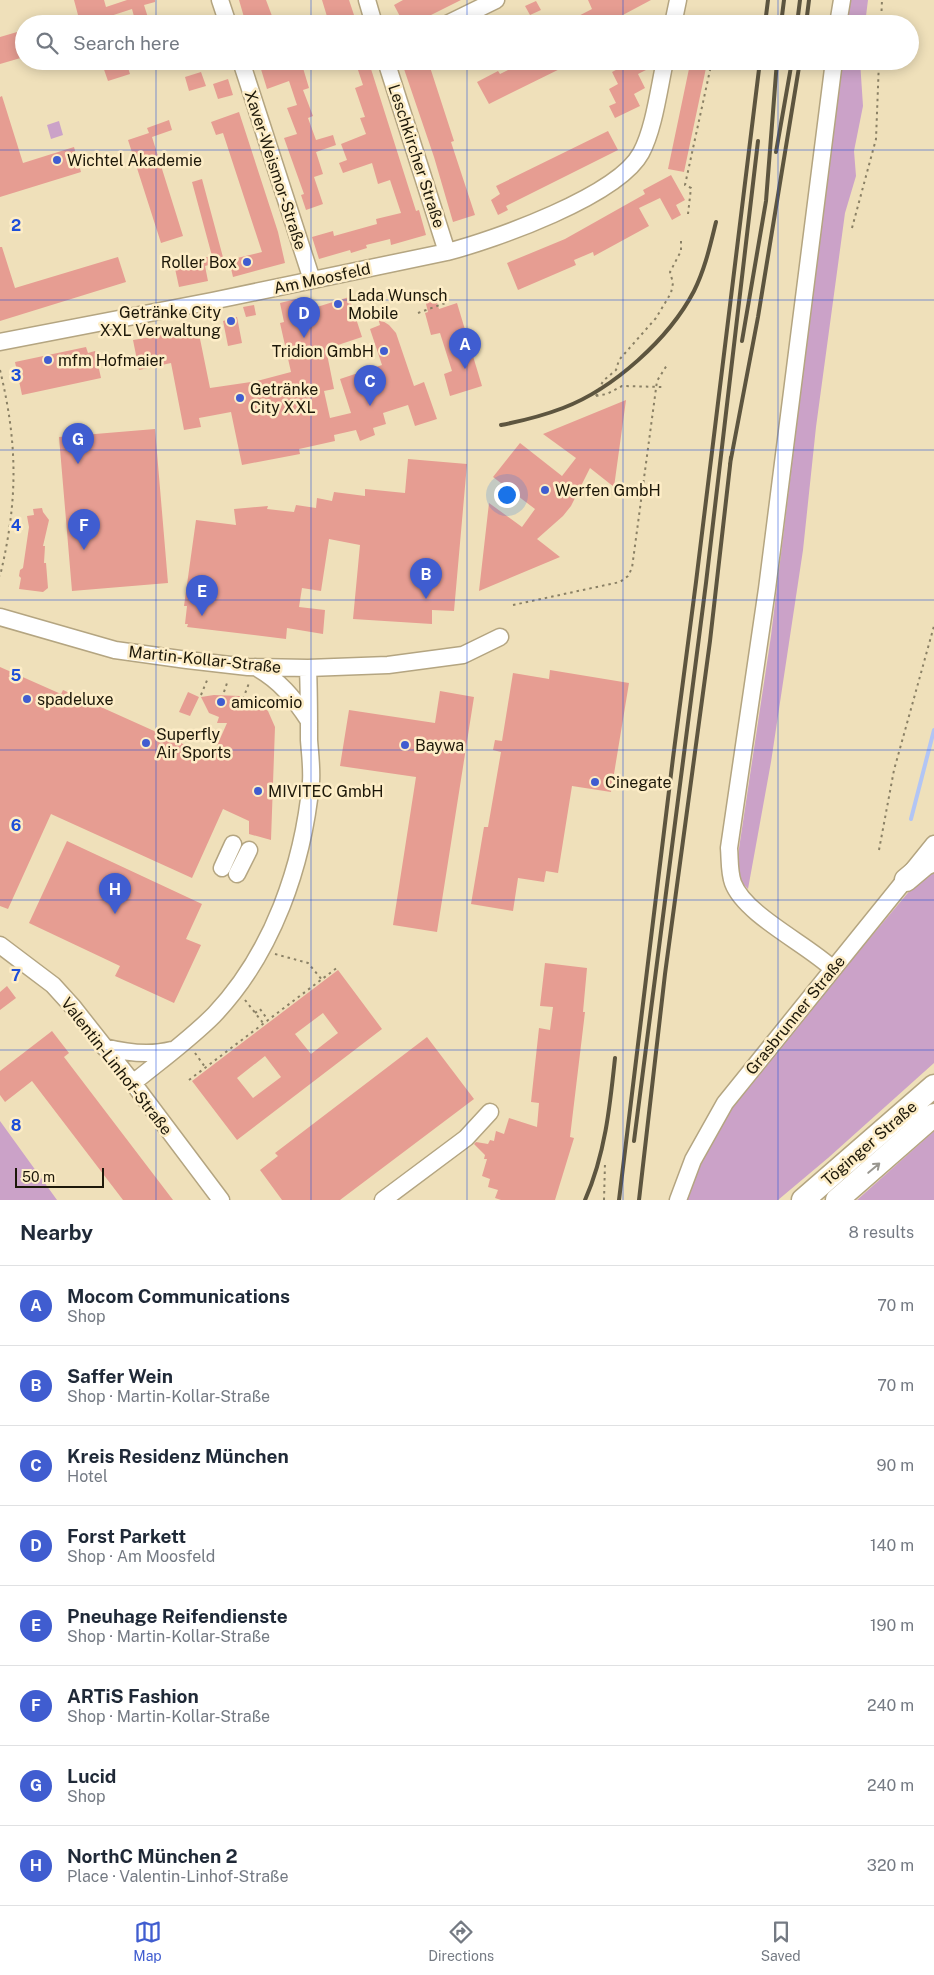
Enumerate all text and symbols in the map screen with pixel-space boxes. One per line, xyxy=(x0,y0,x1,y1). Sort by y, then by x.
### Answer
search box xyxy=(15,15,919,70)
icon: search xyxy=(33,29,61,57)
text: Search here xyxy=(73,32,180,54)
street label: Leschkircher Straße xyxy=(384,82,449,230)
street label: Xaver-Weismor-Straße xyxy=(241,88,310,252)
place label: Wichtel Akademie xyxy=(67,151,202,170)
marker: Wichtel Akademie xyxy=(51,154,63,166)
text: 2 xyxy=(11,216,21,235)
place label: Roller Box xyxy=(161,253,237,272)
marker: Roller Box xyxy=(241,256,253,268)
street label: Am Moosfeld xyxy=(272,259,372,298)
place label: Lada Wunsch Mobile xyxy=(348,286,447,323)
pin: D xyxy=(288,297,320,338)
marker: Lada Wunsch Mobile xyxy=(332,298,344,310)
place label: Getränke City XXL Verwaltung xyxy=(100,303,221,340)
marker: Getränke City XXL Verwaltung xyxy=(225,315,237,327)
pin: A xyxy=(449,328,481,369)
place label: Tridion GmbH xyxy=(272,342,374,361)
marker: Tridion GmbH xyxy=(378,345,390,357)
place label: mfm Hofmaier xyxy=(58,351,165,370)
marker: mfm Hofmaier xyxy=(42,354,54,366)
pin: C xyxy=(354,365,386,406)
text: 3 xyxy=(11,366,21,385)
place label: Getränke City XXL xyxy=(250,380,318,417)
marker: Getränke City XXL xyxy=(234,392,246,404)
pin: G xyxy=(62,423,94,464)
place label: Werfen GmbH xyxy=(555,481,661,500)
your location xyxy=(494,482,520,508)
marker: Werfen GmbH xyxy=(539,484,551,496)
pin: F xyxy=(68,509,100,550)
text: 4 xyxy=(11,516,22,535)
pin: B xyxy=(410,558,442,599)
pin: E xyxy=(186,575,218,616)
street label: Martin-Kollar-Straße xyxy=(128,642,282,677)
text: 5 xyxy=(11,666,22,685)
place label: spadeluxe xyxy=(37,690,114,709)
marker: spadeluxe xyxy=(21,693,33,705)
place label: amicomio xyxy=(231,693,302,712)
marker: amicomio xyxy=(215,696,227,708)
place label: Superfly Air Sports xyxy=(156,725,231,762)
place label: Baywa xyxy=(415,736,464,755)
marker: Superfly Air Sports xyxy=(140,737,152,749)
marker: Baywa xyxy=(399,739,411,751)
place label: Cinegate xyxy=(605,773,672,792)
marker: Cinegate xyxy=(589,776,601,788)
place label: MIVITEC GmbH xyxy=(268,782,384,801)
marker: MIVITEC GmbH xyxy=(252,785,264,797)
text: 6 xyxy=(11,816,21,835)
pin: H xyxy=(99,873,131,914)
street label: Grasbrunner Straße xyxy=(742,952,849,1079)
text: 7 xyxy=(11,966,21,985)
street label: Valentin-Linhof-Straße xyxy=(57,994,176,1139)
street label: Töginger Straße xyxy=(818,1097,921,1190)
text: 8 xyxy=(11,1116,22,1135)
one-way arrow xyxy=(867,1163,880,1174)
scale bar xyxy=(15,1165,104,1188)
text: 50 m xyxy=(22,1169,55,1185)
text: Nearby xyxy=(20,1220,93,1245)
text: 8 results xyxy=(849,1223,914,1242)
text: Mocom Communications xyxy=(67,1285,290,1307)
text: A xyxy=(30,1296,42,1315)
text: 70 m xyxy=(877,1296,914,1315)
text: Shop xyxy=(67,1307,106,1326)
text: Saffer Wein xyxy=(67,1365,173,1387)
text: B xyxy=(31,1376,41,1395)
text: 70 m xyxy=(877,1376,914,1395)
text: Shop · Martin-Kollar-Straße xyxy=(67,1387,270,1406)
text: Kreis Residenz München xyxy=(67,1445,289,1467)
text: C xyxy=(30,1456,42,1475)
text: 90 m xyxy=(877,1456,914,1475)
text: Hotel xyxy=(67,1467,108,1486)
text: Forst Parkett xyxy=(67,1525,186,1547)
text: D xyxy=(30,1536,42,1555)
text: 140 m xyxy=(870,1536,914,1555)
text: Shop · Am Moosfeld xyxy=(67,1547,215,1566)
text: Pneuhage Reifendienste xyxy=(67,1605,288,1627)
text: E xyxy=(31,1616,41,1635)
text: 190 m xyxy=(870,1616,914,1635)
text: Shop · Martin-Kollar-Straße xyxy=(67,1627,270,1646)
text: ARTiS Fashion xyxy=(67,1685,199,1707)
text: F xyxy=(31,1696,41,1715)
text: 240 m xyxy=(867,1696,914,1715)
text: Shop · Martin-Kollar-Straße xyxy=(67,1707,270,1726)
text: Lucid xyxy=(67,1765,116,1787)
text: G xyxy=(30,1776,42,1795)
text: 240 m xyxy=(867,1776,914,1795)
text: Shop xyxy=(67,1787,106,1806)
text: NorthC München 2 xyxy=(67,1845,238,1867)
text: H xyxy=(30,1856,42,1875)
text: 320 m xyxy=(867,1856,914,1875)
text: Place · Valentin-Linhof-Straße xyxy=(67,1867,289,1886)
tab: Map xyxy=(133,1918,162,1964)
tab: Directions xyxy=(428,1918,494,1964)
tab: Saved xyxy=(761,1918,801,1964)

